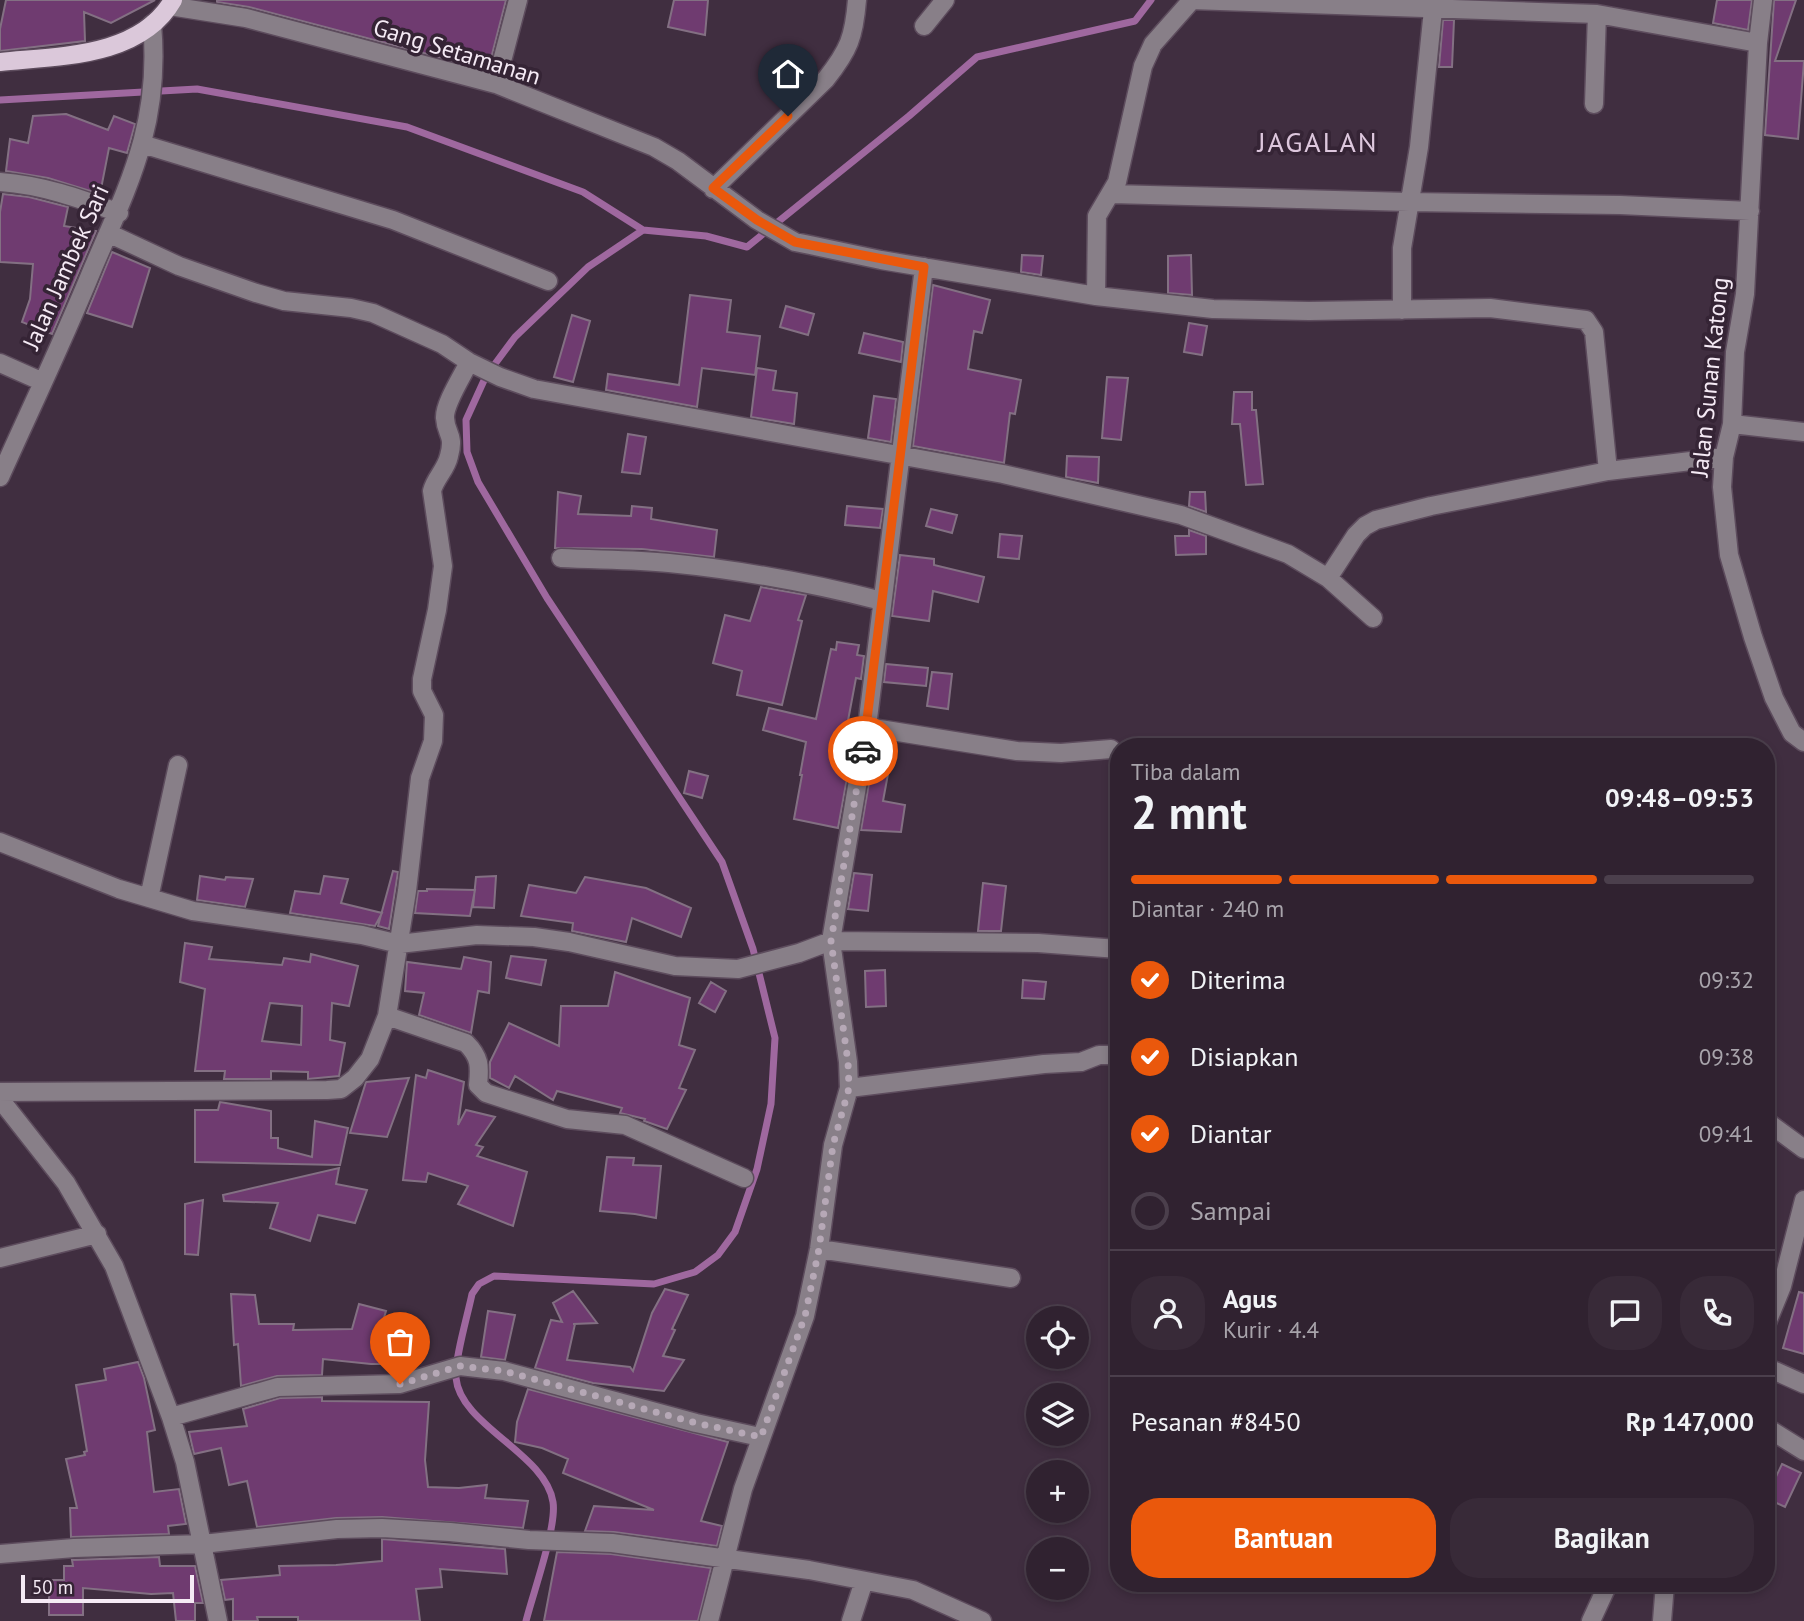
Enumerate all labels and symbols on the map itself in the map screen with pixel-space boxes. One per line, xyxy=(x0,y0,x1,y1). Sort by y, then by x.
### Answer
street label: Gang Setamanan xyxy=(370,11,545,92)
pin xyxy=(758,44,818,116)
district label: JAGALAN xyxy=(1256,123,1379,160)
street label: Jalan Jambek Sari xyxy=(15,180,116,355)
street label: Jalan Sunan Katong xyxy=(1684,276,1735,479)
courier xyxy=(828,716,898,786)
pin xyxy=(370,1312,430,1384)
scale bar xyxy=(21,1572,194,1604)

